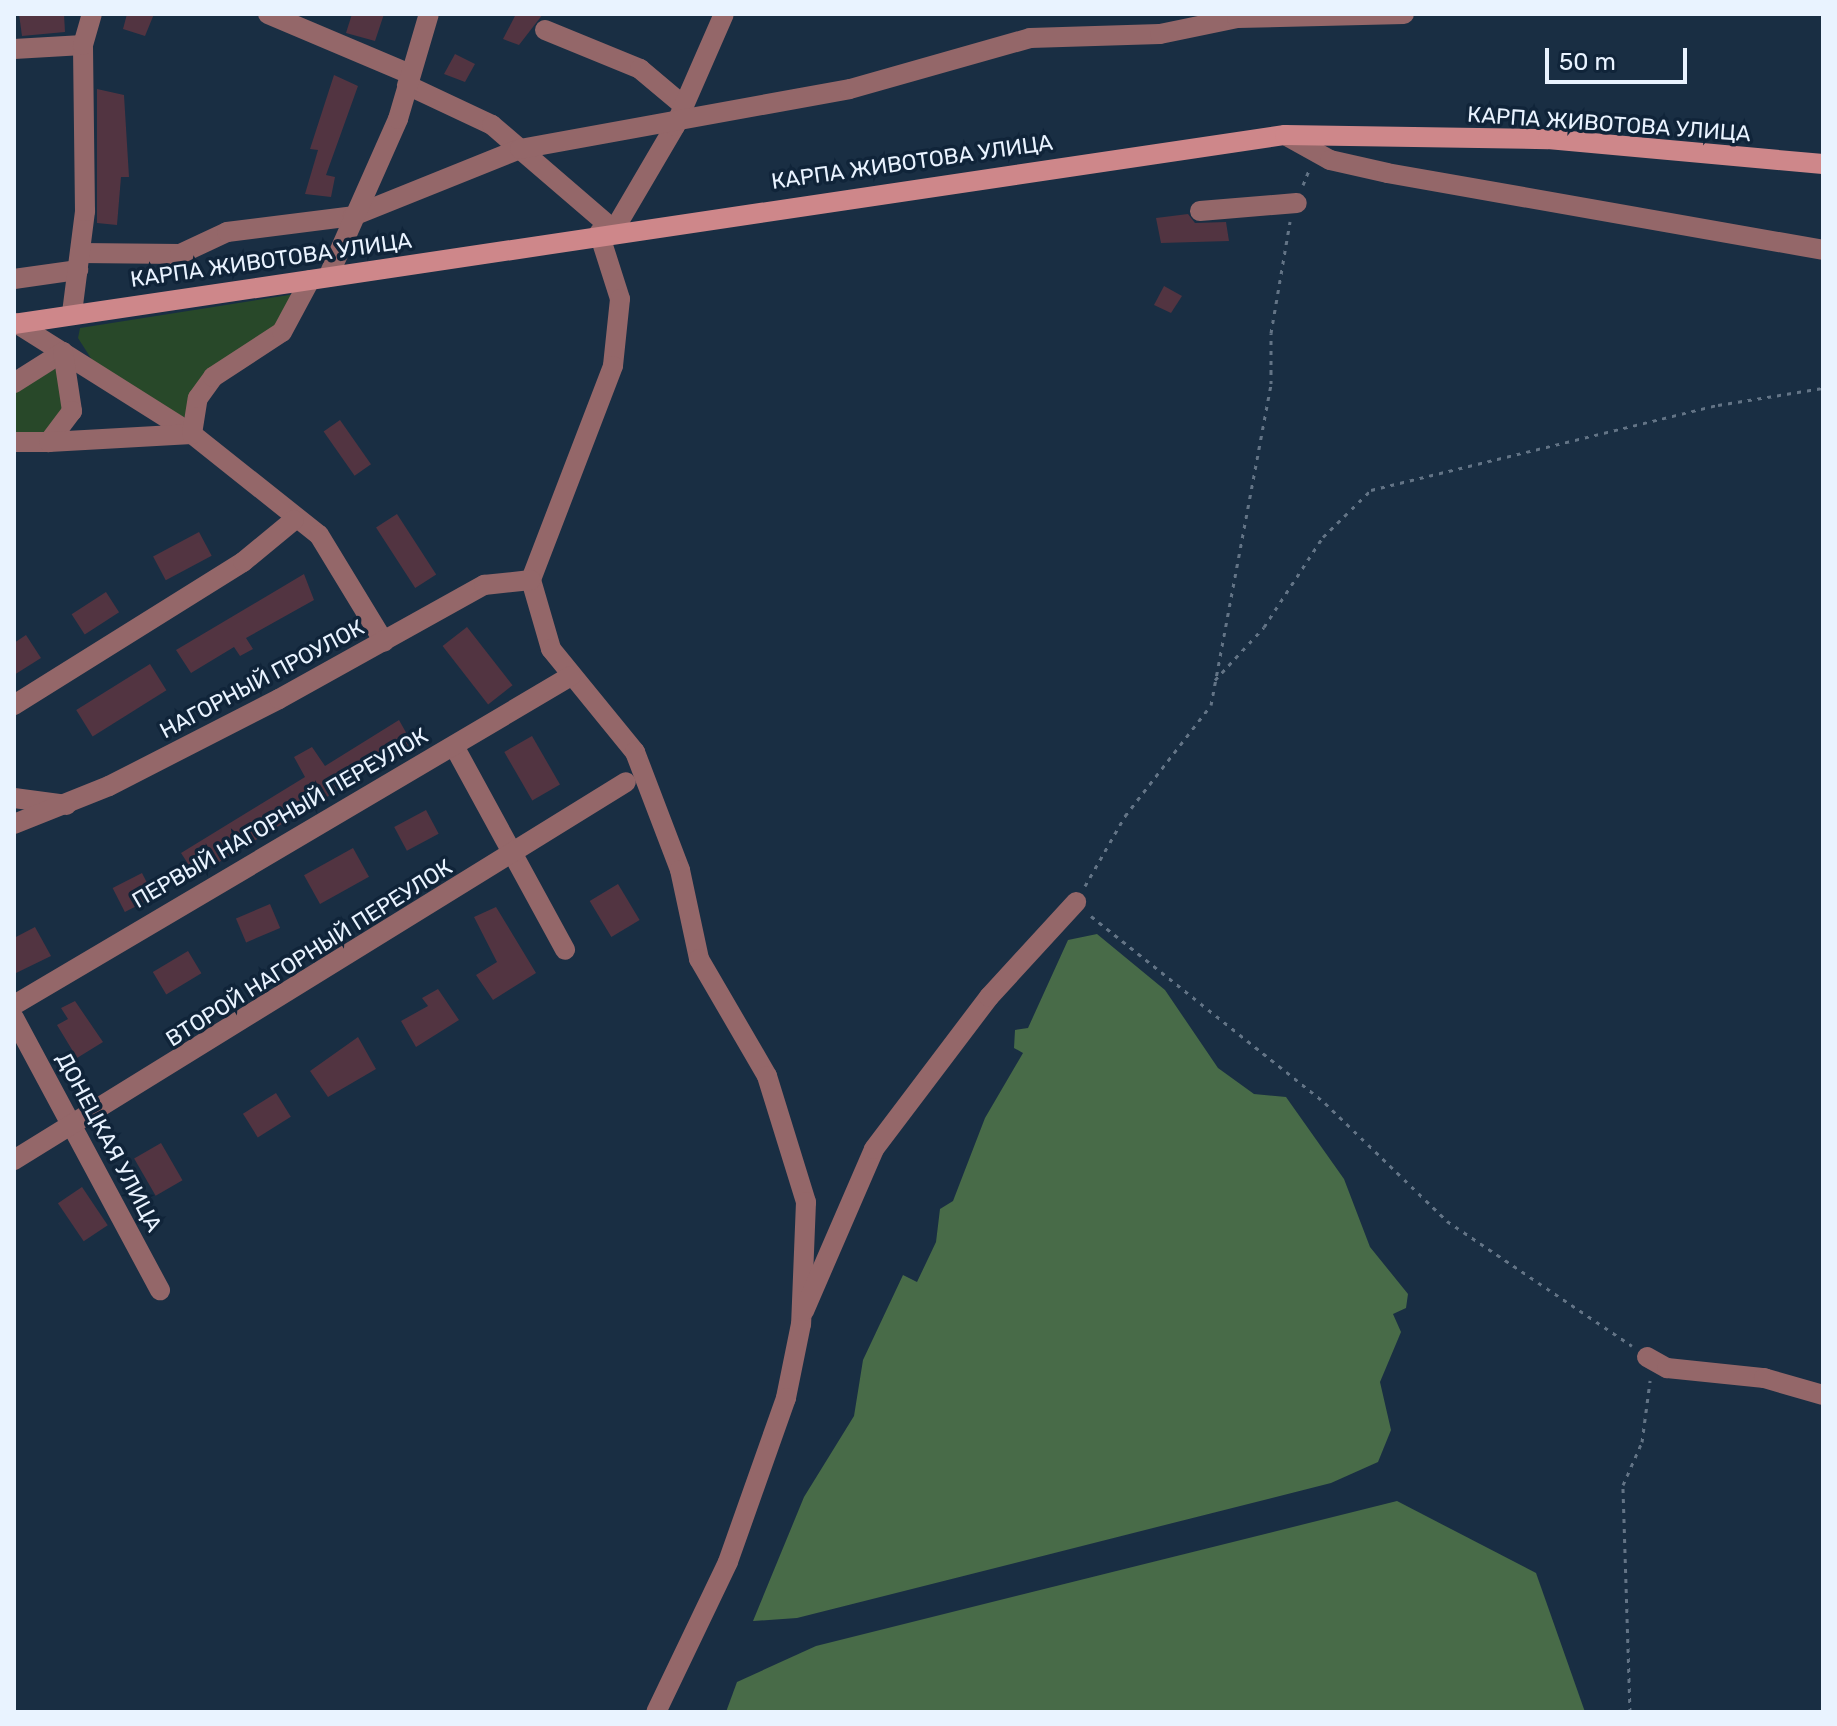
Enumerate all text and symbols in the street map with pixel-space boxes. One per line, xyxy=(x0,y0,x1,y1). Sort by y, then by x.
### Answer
scale bar xyxy=(1549,32,1691,82)
text: 50 m xyxy=(1559,48,1616,76)
street label: КАРПА ЖИВОТОВА УЛИЦА xyxy=(1466,101,1752,147)
street label: КАРПА ЖИВОТОВА УЛИЦА xyxy=(770,129,1054,195)
street label: КАРПА ЖИВОТОВА УЛИЦА xyxy=(129,227,413,293)
street label: НАГОРНЫЙ ПРОУЛОК xyxy=(155,614,369,744)
street label: ПЕРВЫЙ НАГОРНЫЙ ПЕРЕУЛОК xyxy=(127,722,433,914)
street label: ВТОРОЙ НАГОРНЫЙ ПЕРЕУЛОК xyxy=(161,854,457,1052)
street label: ДОНЕЦКАЯ УЛИЦА xyxy=(51,1048,167,1236)

